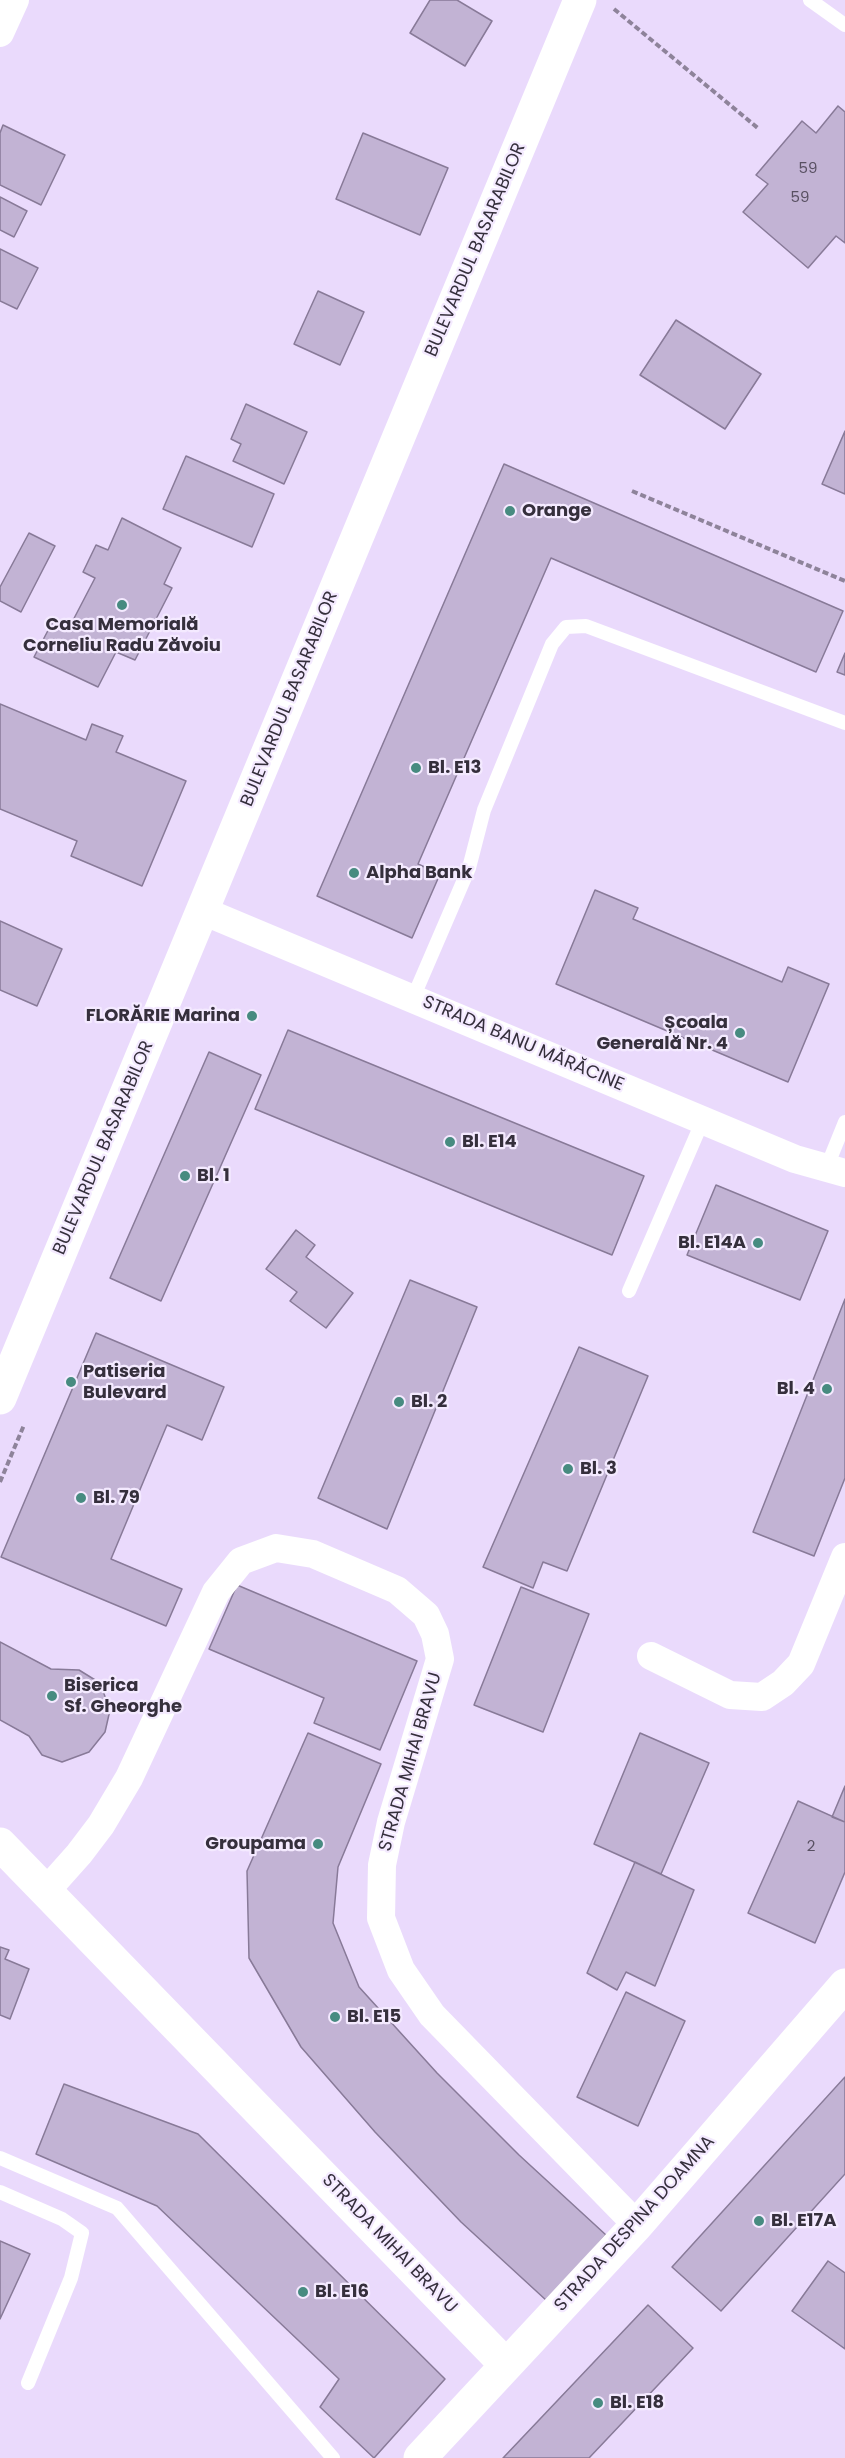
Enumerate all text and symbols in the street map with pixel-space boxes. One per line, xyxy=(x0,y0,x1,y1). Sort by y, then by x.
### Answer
street label: BULEVARDUL BASARABILOR xyxy=(421,140,531,360)
house number: 59 xyxy=(799,160,817,178)
house number: 59 xyxy=(791,189,809,207)
place label: Orange xyxy=(522,500,592,522)
marker: Orange xyxy=(503,504,517,518)
street label: BULEVARDUL BASARABILOR xyxy=(237,588,343,810)
marker: Casa Memorială Corneliu Radu Zăvoiu xyxy=(115,598,129,612)
place label: Casa Memorială Corneliu Radu Zăvoiu xyxy=(23,614,221,656)
place label: Bl. E13 xyxy=(428,757,481,779)
marker: Bl. E13 xyxy=(409,761,423,775)
place label: Alpha Bank xyxy=(366,862,472,884)
marker: Alpha Bank xyxy=(347,866,361,880)
street label: STRADA BANU MĂRĂCINE xyxy=(419,992,627,1096)
place label: FLORĂRIE Marina xyxy=(86,1005,240,1027)
marker: FLORĂRIE Marina xyxy=(245,1009,259,1023)
place label: Școala Generală Nr. 4 xyxy=(596,1012,728,1054)
marker: Școala Generală Nr. 4 xyxy=(733,1026,747,1040)
street label: BULEVARDUL BASARABILOR xyxy=(49,1038,159,1258)
place label: Bl. E14 xyxy=(462,1131,517,1153)
marker: Bl. E14 xyxy=(443,1135,457,1149)
place label: Bl. 1 xyxy=(197,1165,230,1187)
marker: Bl. 1 xyxy=(178,1169,192,1183)
place label: Bl. E14A xyxy=(678,1232,746,1254)
marker: Bl. E14A xyxy=(751,1236,765,1250)
place label: Patiseria Bulevard xyxy=(83,1361,167,1404)
marker: Patiseria Bulevard xyxy=(64,1375,78,1389)
place label: Bl. 4 xyxy=(777,1378,815,1400)
marker: Bl. 4 xyxy=(820,1382,834,1396)
place label: Bl. 2 xyxy=(411,1391,447,1413)
marker: Bl. 2 xyxy=(392,1395,406,1409)
place label: Bl. 3 xyxy=(580,1458,617,1480)
marker: Bl. 3 xyxy=(561,1462,575,1476)
place label: Bl. 79 xyxy=(93,1487,140,1509)
marker: Bl. 79 xyxy=(74,1491,88,1505)
street label: STRADA MIHAI BRAVU xyxy=(375,1670,447,1854)
place label: Biserica Sf. Gheorghe xyxy=(64,1675,182,1718)
marker: Biserica Sf. Gheorghe xyxy=(45,1689,59,1703)
place label: Groupama xyxy=(205,1833,306,1855)
marker: Groupama xyxy=(311,1837,325,1851)
house number: 2 xyxy=(807,1838,815,1856)
place label: Bl. E15 xyxy=(347,2006,401,2028)
marker: Bl. E15 xyxy=(328,2010,342,2024)
street label: STRADA DESPINA DOAMNA xyxy=(550,2132,720,2316)
street label: STRADA MIHAI BRAVU xyxy=(317,2170,461,2318)
place label: Bl. E17A xyxy=(771,2210,836,2232)
marker: Bl. E17A xyxy=(752,2214,766,2228)
place label: Bl. E16 xyxy=(315,2281,369,2303)
marker: Bl. E16 xyxy=(296,2285,310,2299)
place label: Bl. E18 xyxy=(610,2392,664,2414)
marker: Bl. E18 xyxy=(591,2396,605,2410)

